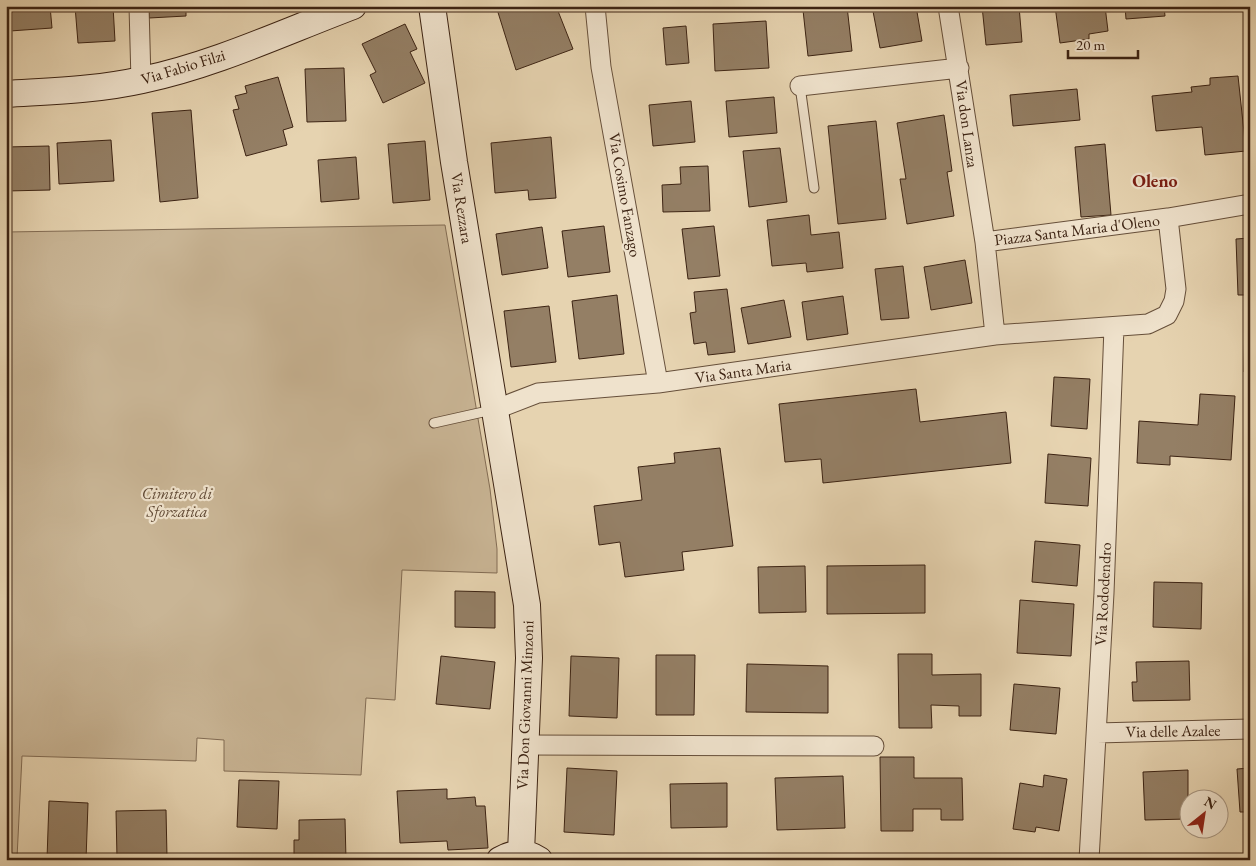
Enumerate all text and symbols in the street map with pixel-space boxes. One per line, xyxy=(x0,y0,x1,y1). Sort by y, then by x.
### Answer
scale bar xyxy=(1068,28,1138,60)
text: 20 m xyxy=(1076,35,1105,54)
street label: Via Fabio Filzi xyxy=(138,44,228,90)
street label: Via don Lanza xyxy=(950,79,984,170)
street label: Via Cosimo Fanzago xyxy=(604,131,646,259)
district label: Oleno xyxy=(1132,169,1178,192)
street label: Via Rezzara xyxy=(446,171,478,246)
street label: Piazza Santa Maria d'Oleno xyxy=(993,209,1161,251)
street label: Via Santa Maria xyxy=(694,354,793,388)
park label: Cimitero di Sforzatica xyxy=(142,483,213,522)
street label: Via Rododendro xyxy=(1090,542,1116,646)
street label: Via Don Giovanni Minzoni xyxy=(512,620,538,790)
street label: Via delle Azalee xyxy=(1125,720,1221,742)
north arrow xyxy=(1178,788,1228,838)
text: N xyxy=(1201,792,1220,814)

